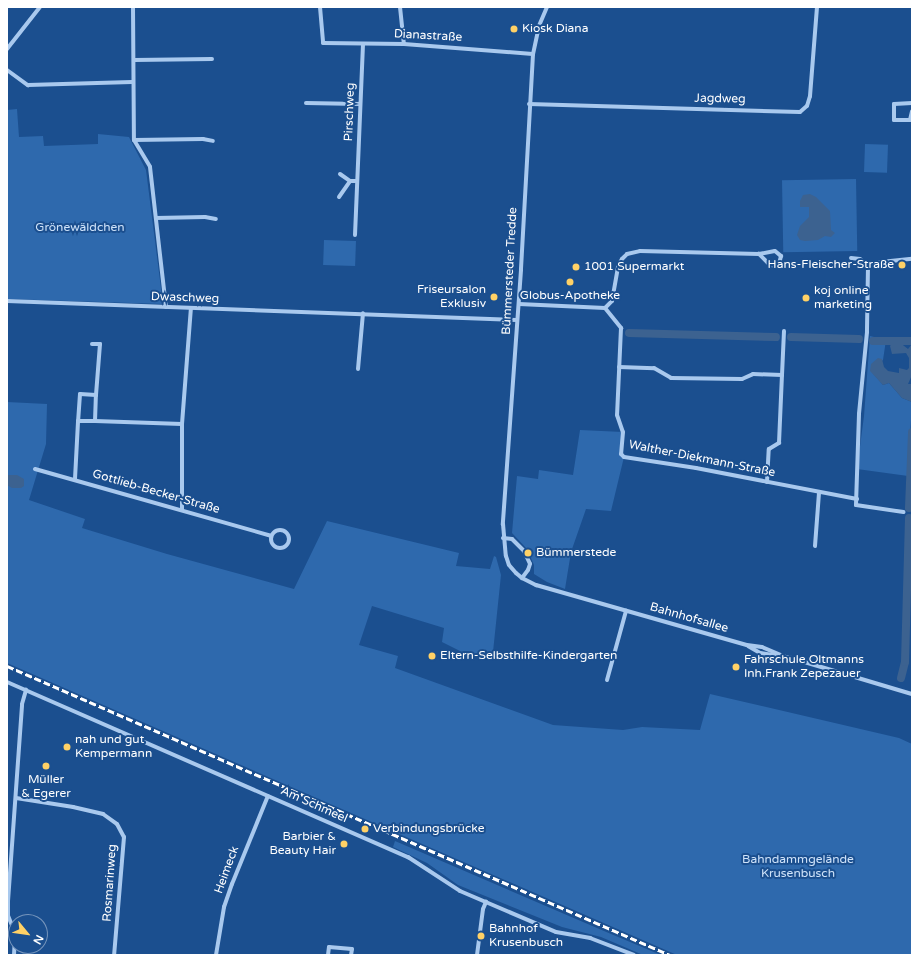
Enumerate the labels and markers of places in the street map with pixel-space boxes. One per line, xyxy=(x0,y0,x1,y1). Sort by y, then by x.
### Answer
place label: Kiosk Diana xyxy=(522,22,588,36)
marker: Kiosk Diana xyxy=(509,24,519,34)
place label: Hans-Fleischer-Straße xyxy=(768,258,894,272)
place label: 1001 Supermarkt xyxy=(584,260,684,274)
marker: Hans-Fleischer-Straße xyxy=(897,260,907,270)
marker: 1001 Supermarkt xyxy=(571,262,581,272)
marker: Globus-Apotheke xyxy=(565,277,575,287)
place label: Friseursalon Exklusiv xyxy=(417,283,486,311)
place label: koj online marketing xyxy=(814,284,872,312)
place label: Globus-Apotheke xyxy=(520,289,620,303)
marker: Friseursalon Exklusiv xyxy=(489,292,499,302)
marker: koj online marketing xyxy=(801,293,811,303)
place label: Bümmerstede xyxy=(536,546,616,560)
marker: Bümmerstede xyxy=(523,548,533,558)
place label: Eltern-Selbsthilfe-Kindergarten xyxy=(440,649,617,663)
marker: Eltern-Selbsthilfe-Kindergarten xyxy=(427,651,437,661)
place label: Fahrschule Oltmanns Inh.Frank Zepezauer xyxy=(744,653,864,681)
marker: Fahrschule Oltmanns Inh.Frank Zepezauer xyxy=(731,662,741,672)
place label: nah und gut Kempermann xyxy=(75,733,152,761)
marker: nah und gut Kempermann xyxy=(62,742,72,752)
marker: Müller & Egerer xyxy=(41,761,51,771)
place label: Müller & Egerer xyxy=(21,773,71,801)
place label: Verbindungsbrücke xyxy=(373,822,485,836)
marker: Verbindungsbrücke xyxy=(360,824,370,834)
place label: Barbier & Beauty Hair xyxy=(269,830,336,858)
marker: Barbier & Beauty Hair xyxy=(339,839,349,849)
place label: Bahnhof Krusenbusch xyxy=(489,922,563,950)
marker: Bahnhof Krusenbusch xyxy=(476,931,486,941)

